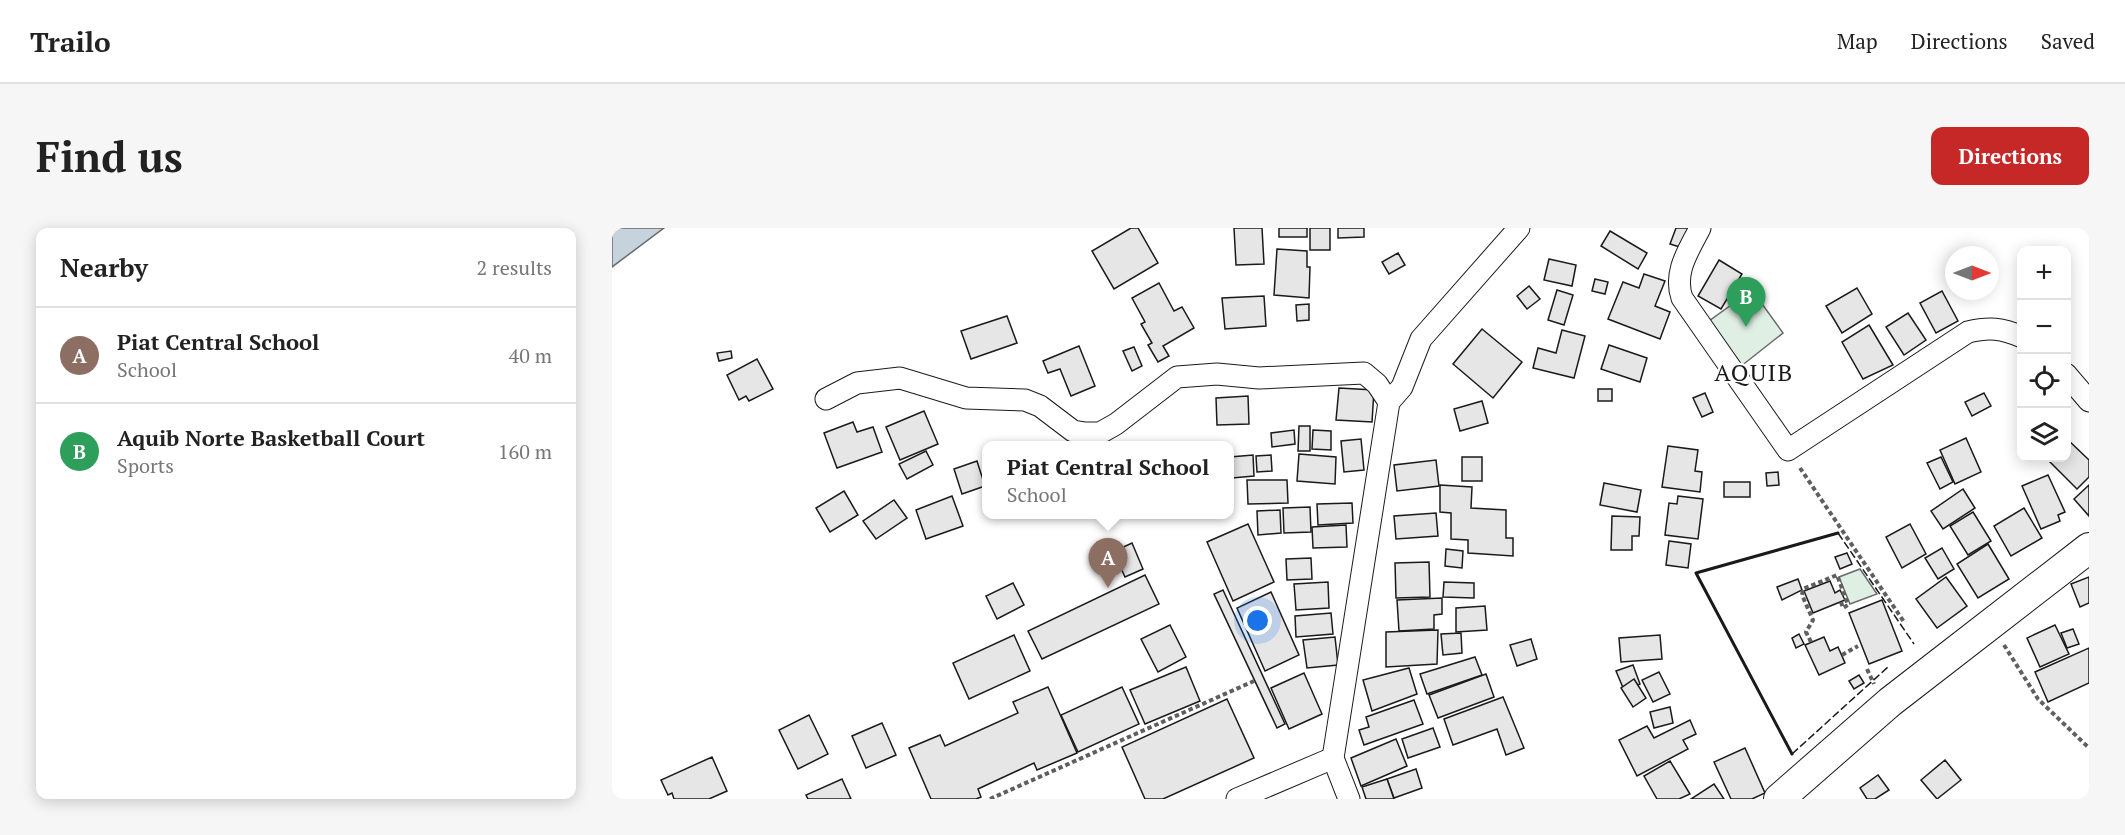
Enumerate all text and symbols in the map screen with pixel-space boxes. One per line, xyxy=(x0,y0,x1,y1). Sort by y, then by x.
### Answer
text: Trailo xyxy=(30,23,111,60)
text: Map xyxy=(1837,27,1878,55)
text: Directions xyxy=(1911,27,2008,55)
text: Saved xyxy=(2041,27,2095,55)
button: Directions xyxy=(1931,127,2089,185)
text: Find us xyxy=(36,128,183,184)
north arrow xyxy=(1945,246,1999,300)
map controls xyxy=(2017,246,2071,462)
button: + xyxy=(2017,246,2071,300)
text: Nearby xyxy=(60,250,148,284)
text: 2 results xyxy=(477,254,552,281)
pin: B xyxy=(1726,278,1766,327)
button: − xyxy=(2017,300,2071,354)
text: Piat Central School xyxy=(117,327,319,356)
text: A xyxy=(72,342,87,369)
text: 40 m xyxy=(509,342,552,369)
button: locate xyxy=(2017,354,2071,408)
text: School xyxy=(117,356,177,383)
district label: AQUIB xyxy=(1714,356,1794,388)
button: layers xyxy=(2017,408,2071,462)
text: Aquib Norte Basketball Court xyxy=(117,423,425,452)
text: B xyxy=(73,438,86,465)
text: 160 m xyxy=(498,438,552,465)
popup xyxy=(982,441,1234,519)
text: Sports xyxy=(117,452,174,479)
text: Piat Central School xyxy=(1007,452,1209,481)
text: School xyxy=(1007,481,1067,508)
pin: A xyxy=(1088,538,1128,588)
your location xyxy=(1243,606,1272,635)

